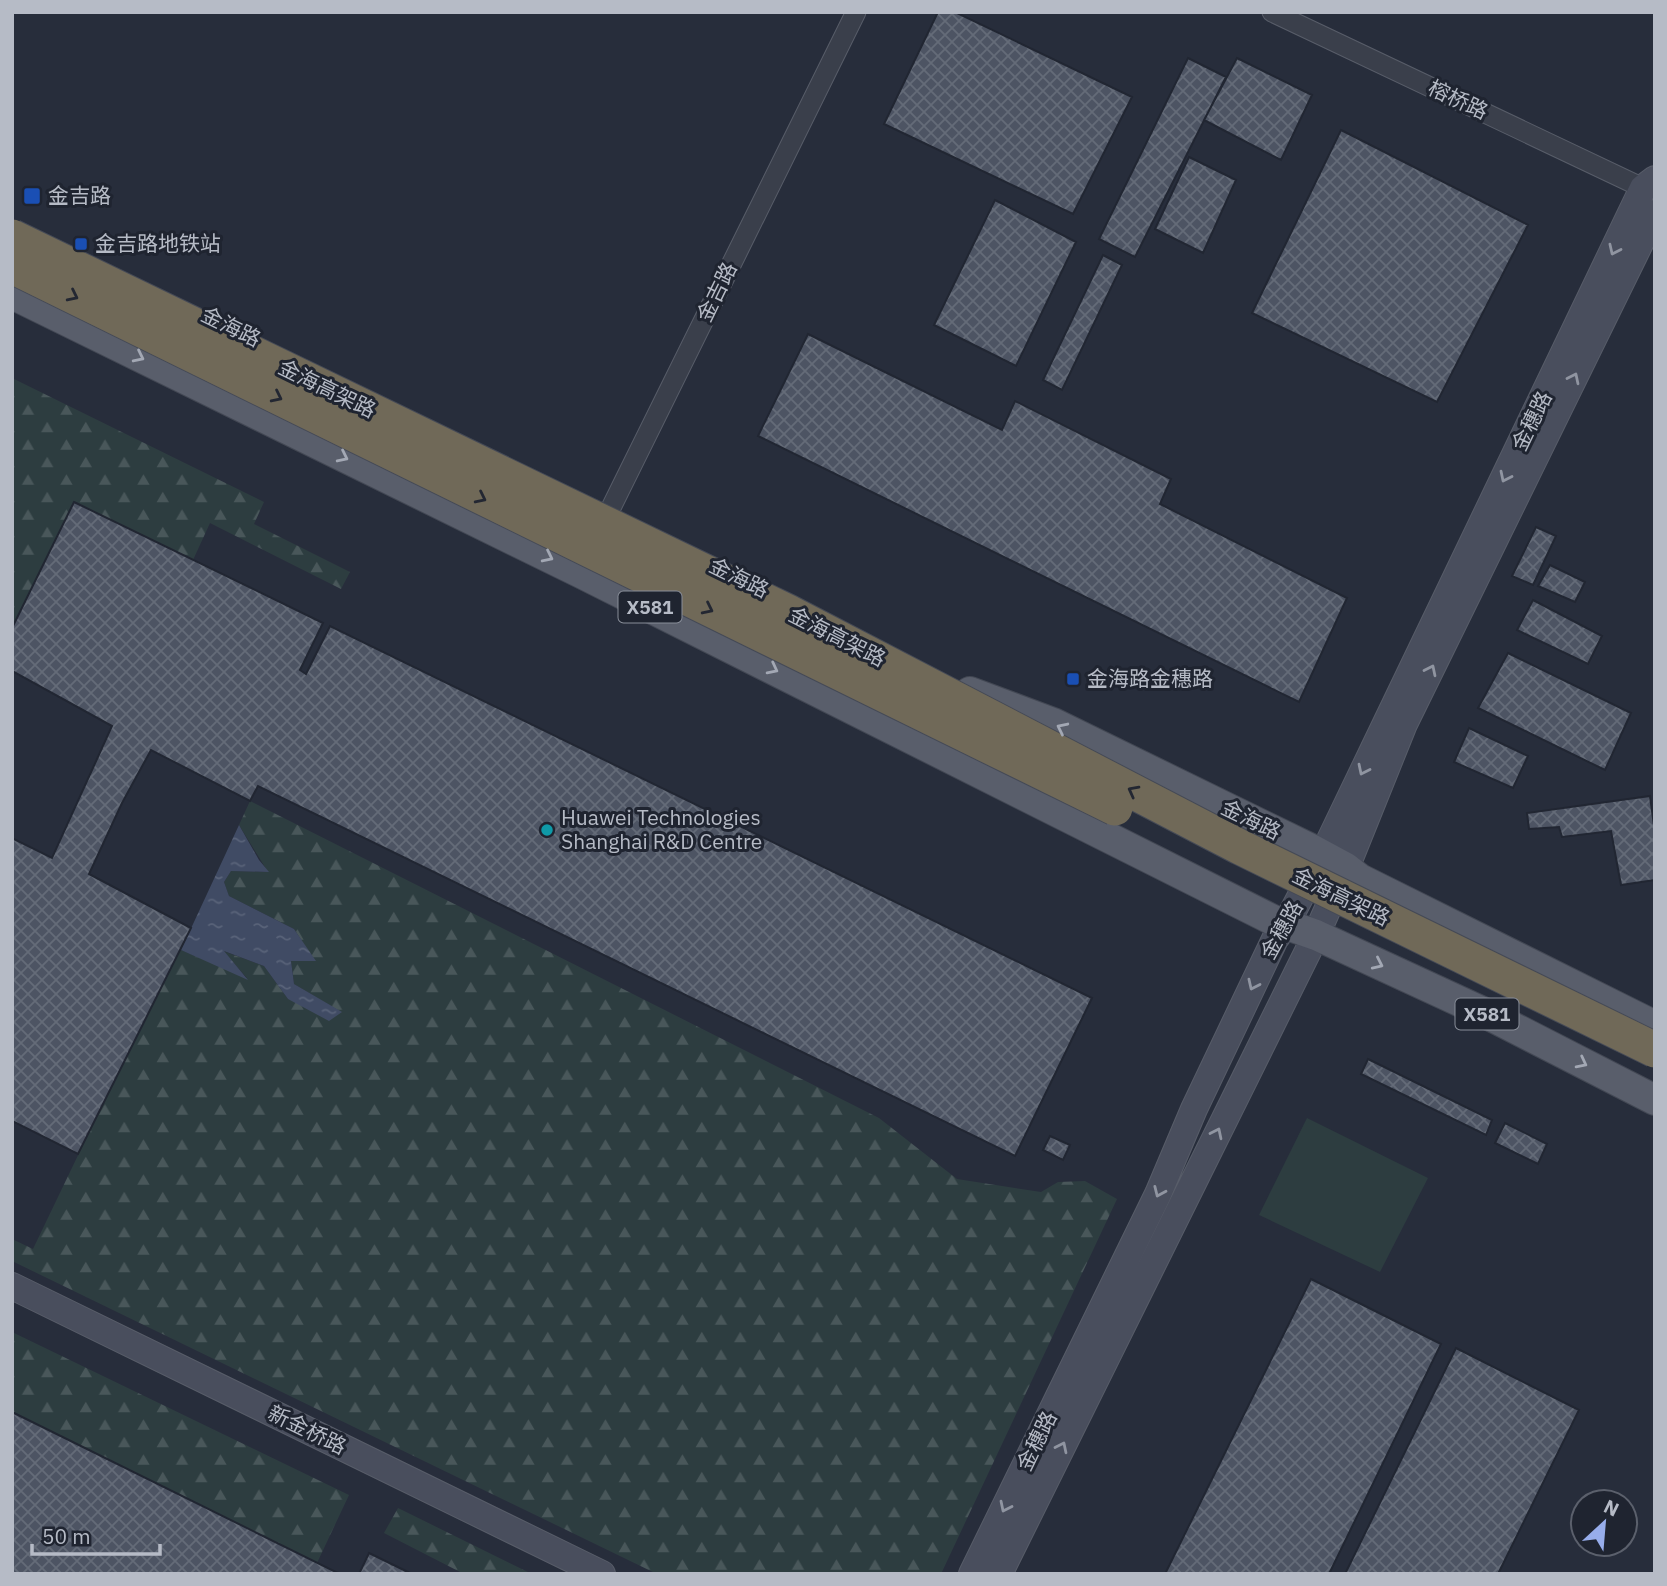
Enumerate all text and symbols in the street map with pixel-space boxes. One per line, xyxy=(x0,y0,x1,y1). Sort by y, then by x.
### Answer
street label: 榕桥路 xyxy=(1424,73,1493,125)
place label: 金吉路 xyxy=(48,181,111,209)
marker: 金吉路 xyxy=(22,186,42,206)
place label: 金吉路地铁站 xyxy=(95,229,221,257)
marker: 金吉路地铁站 xyxy=(73,236,89,252)
one-way arrow xyxy=(1608,243,1622,255)
street label: 金吉路 xyxy=(690,257,742,326)
one-way arrow xyxy=(66,288,78,302)
street label: 金海路 xyxy=(197,300,266,352)
one-way arrow xyxy=(132,349,144,363)
street label: 金海高架路 xyxy=(274,353,381,424)
one-way arrow xyxy=(1566,373,1580,385)
street label: 金穗路 xyxy=(1505,386,1557,455)
one-way arrow xyxy=(270,389,282,403)
one-way arrow xyxy=(336,448,349,462)
one-way arrow xyxy=(1499,470,1513,482)
one-way arrow xyxy=(474,489,486,503)
one-way arrow xyxy=(541,548,553,562)
street label: 金海路 xyxy=(705,551,774,603)
road number: X581 xyxy=(618,592,682,622)
street label: 金海高架路 xyxy=(784,600,891,672)
one-way arrow xyxy=(701,601,713,615)
one-way arrow xyxy=(766,661,778,675)
place label: 金海路金穗路 xyxy=(1087,664,1213,692)
one-way arrow xyxy=(1423,665,1437,677)
marker: 金海路金穗路 xyxy=(1065,671,1081,687)
one-way arrow xyxy=(1057,722,1070,736)
one-way arrow xyxy=(1357,763,1371,775)
one-way arrow xyxy=(1127,786,1140,800)
street label: 金海路 xyxy=(1217,793,1286,845)
place label: Huawei Technologies Shanghai R&D Centre xyxy=(561,803,762,855)
marker: Huawei Technologies Shanghai R&D Centre xyxy=(539,822,555,838)
street label: 金海高架路 xyxy=(1288,861,1395,932)
street label: 金穗路 xyxy=(1254,895,1309,964)
one-way arrow xyxy=(1371,956,1383,970)
one-way arrow xyxy=(1247,978,1261,990)
road number: X581 xyxy=(1456,998,1518,1030)
one-way arrow xyxy=(1575,1055,1587,1069)
one-way arrow xyxy=(1209,1128,1223,1140)
one-way arrow xyxy=(1153,1185,1167,1198)
street label: 新金桥路 xyxy=(264,1398,351,1460)
street label: 金穗路 xyxy=(1010,1406,1062,1475)
one-way arrow xyxy=(1054,1442,1068,1454)
north arrow xyxy=(1569,1488,1639,1558)
text: N xyxy=(1600,1494,1623,1522)
one-way arrow xyxy=(1000,1500,1014,1512)
scale bar xyxy=(32,1512,159,1556)
text: 50 m xyxy=(42,1522,91,1550)

